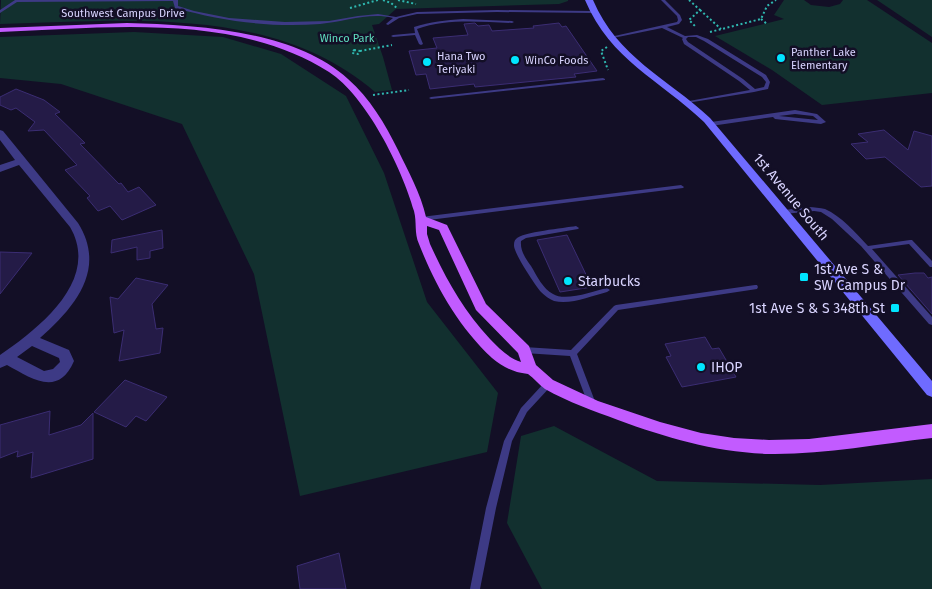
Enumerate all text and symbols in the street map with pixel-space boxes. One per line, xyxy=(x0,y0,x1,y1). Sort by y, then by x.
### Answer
street label: Southwest Campus Drive xyxy=(61,7,185,20)
park label: Winco Park xyxy=(320,32,375,45)
place label: Panther Lake Elementary xyxy=(791,46,856,72)
place label: Hana Two Teriyaki xyxy=(437,50,485,76)
marker: Panther Lake Elementary xyxy=(775,52,787,64)
marker: WinCo Foods xyxy=(509,54,521,66)
place label: WinCo Foods xyxy=(525,54,589,67)
marker: Hana Two Teriyaki xyxy=(421,56,433,68)
street label: 1st Avenue South xyxy=(750,150,832,244)
place label: 1st Ave S & SW Campus Dr xyxy=(814,261,906,294)
marker: 1st Ave S & SW Campus Dr xyxy=(798,271,810,283)
place label: Starbucks xyxy=(578,273,641,290)
marker: Starbucks xyxy=(562,275,574,287)
place label: 1st Ave S & S 348th St xyxy=(749,300,886,317)
marker: 1st Ave S & S 348th St xyxy=(889,302,901,314)
place label: IHOP xyxy=(711,359,742,376)
marker: IHOP xyxy=(695,361,707,373)

